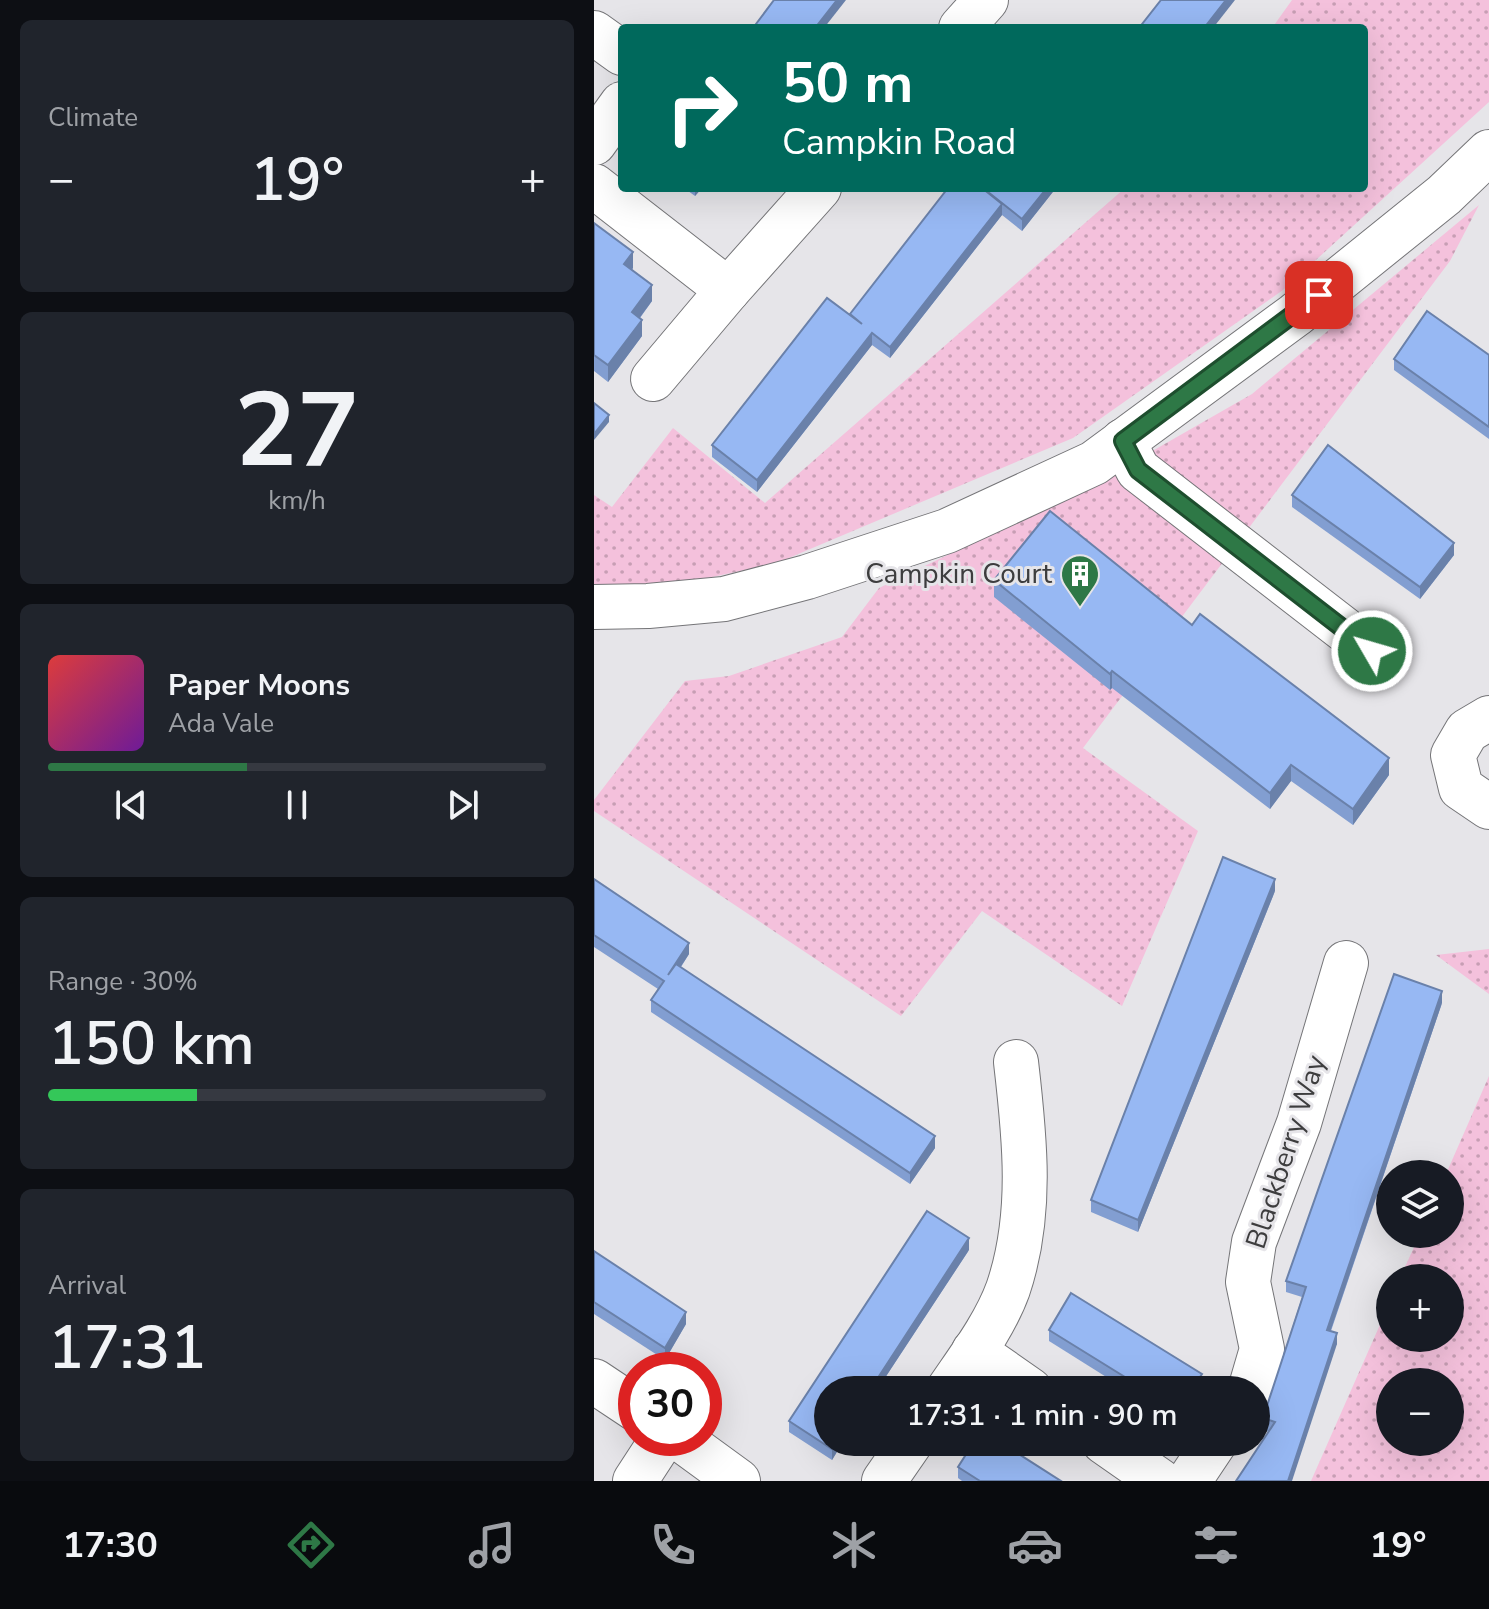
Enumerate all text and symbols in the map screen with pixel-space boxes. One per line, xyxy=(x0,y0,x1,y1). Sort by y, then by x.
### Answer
text: 50 m xyxy=(782,45,913,122)
icon: right xyxy=(650,56,754,160)
text: Climate xyxy=(48,100,138,135)
text: Campkin Road xyxy=(782,118,1016,167)
text: 19° xyxy=(250,139,344,221)
text: − xyxy=(48,150,74,210)
text: + xyxy=(520,150,546,210)
pin xyxy=(1285,261,1353,329)
icon: arrive xyxy=(1297,273,1341,317)
text: 27 xyxy=(235,360,359,502)
text: km/h xyxy=(268,483,326,518)
building icon: Campkin Court xyxy=(1059,553,1101,608)
place label: Campkin Court xyxy=(865,555,1052,593)
position arrow xyxy=(1330,609,1414,693)
text: Paper Moons xyxy=(168,665,350,706)
text: Ada Vale xyxy=(168,706,274,741)
icon: previous xyxy=(109,783,153,827)
icon: pause xyxy=(275,783,319,827)
icon: next xyxy=(441,783,485,827)
text: Range · 30% xyxy=(48,964,198,999)
text: 150 km xyxy=(48,1003,255,1085)
street label: Blackberry Way xyxy=(1237,1050,1335,1253)
map controls xyxy=(1376,1160,1464,1456)
button: layers xyxy=(1376,1160,1464,1248)
button: + xyxy=(1376,1264,1464,1352)
text: Arrival xyxy=(48,1268,126,1303)
text: 17:31 xyxy=(48,1307,206,1389)
speed limit sign: 30 xyxy=(618,1352,722,1456)
button: − xyxy=(1376,1368,1464,1456)
text: 17:31 · 1 min · 90 m xyxy=(906,1395,1178,1436)
icon: directions xyxy=(283,1517,339,1573)
icon: music xyxy=(464,1517,520,1573)
icon: phone xyxy=(645,1517,701,1573)
icon: climate xyxy=(826,1517,882,1573)
icon: car xyxy=(1007,1517,1063,1573)
icon: filters xyxy=(1188,1517,1244,1573)
text: 17:30 xyxy=(63,1521,158,1570)
text: 19° xyxy=(1370,1521,1426,1570)

